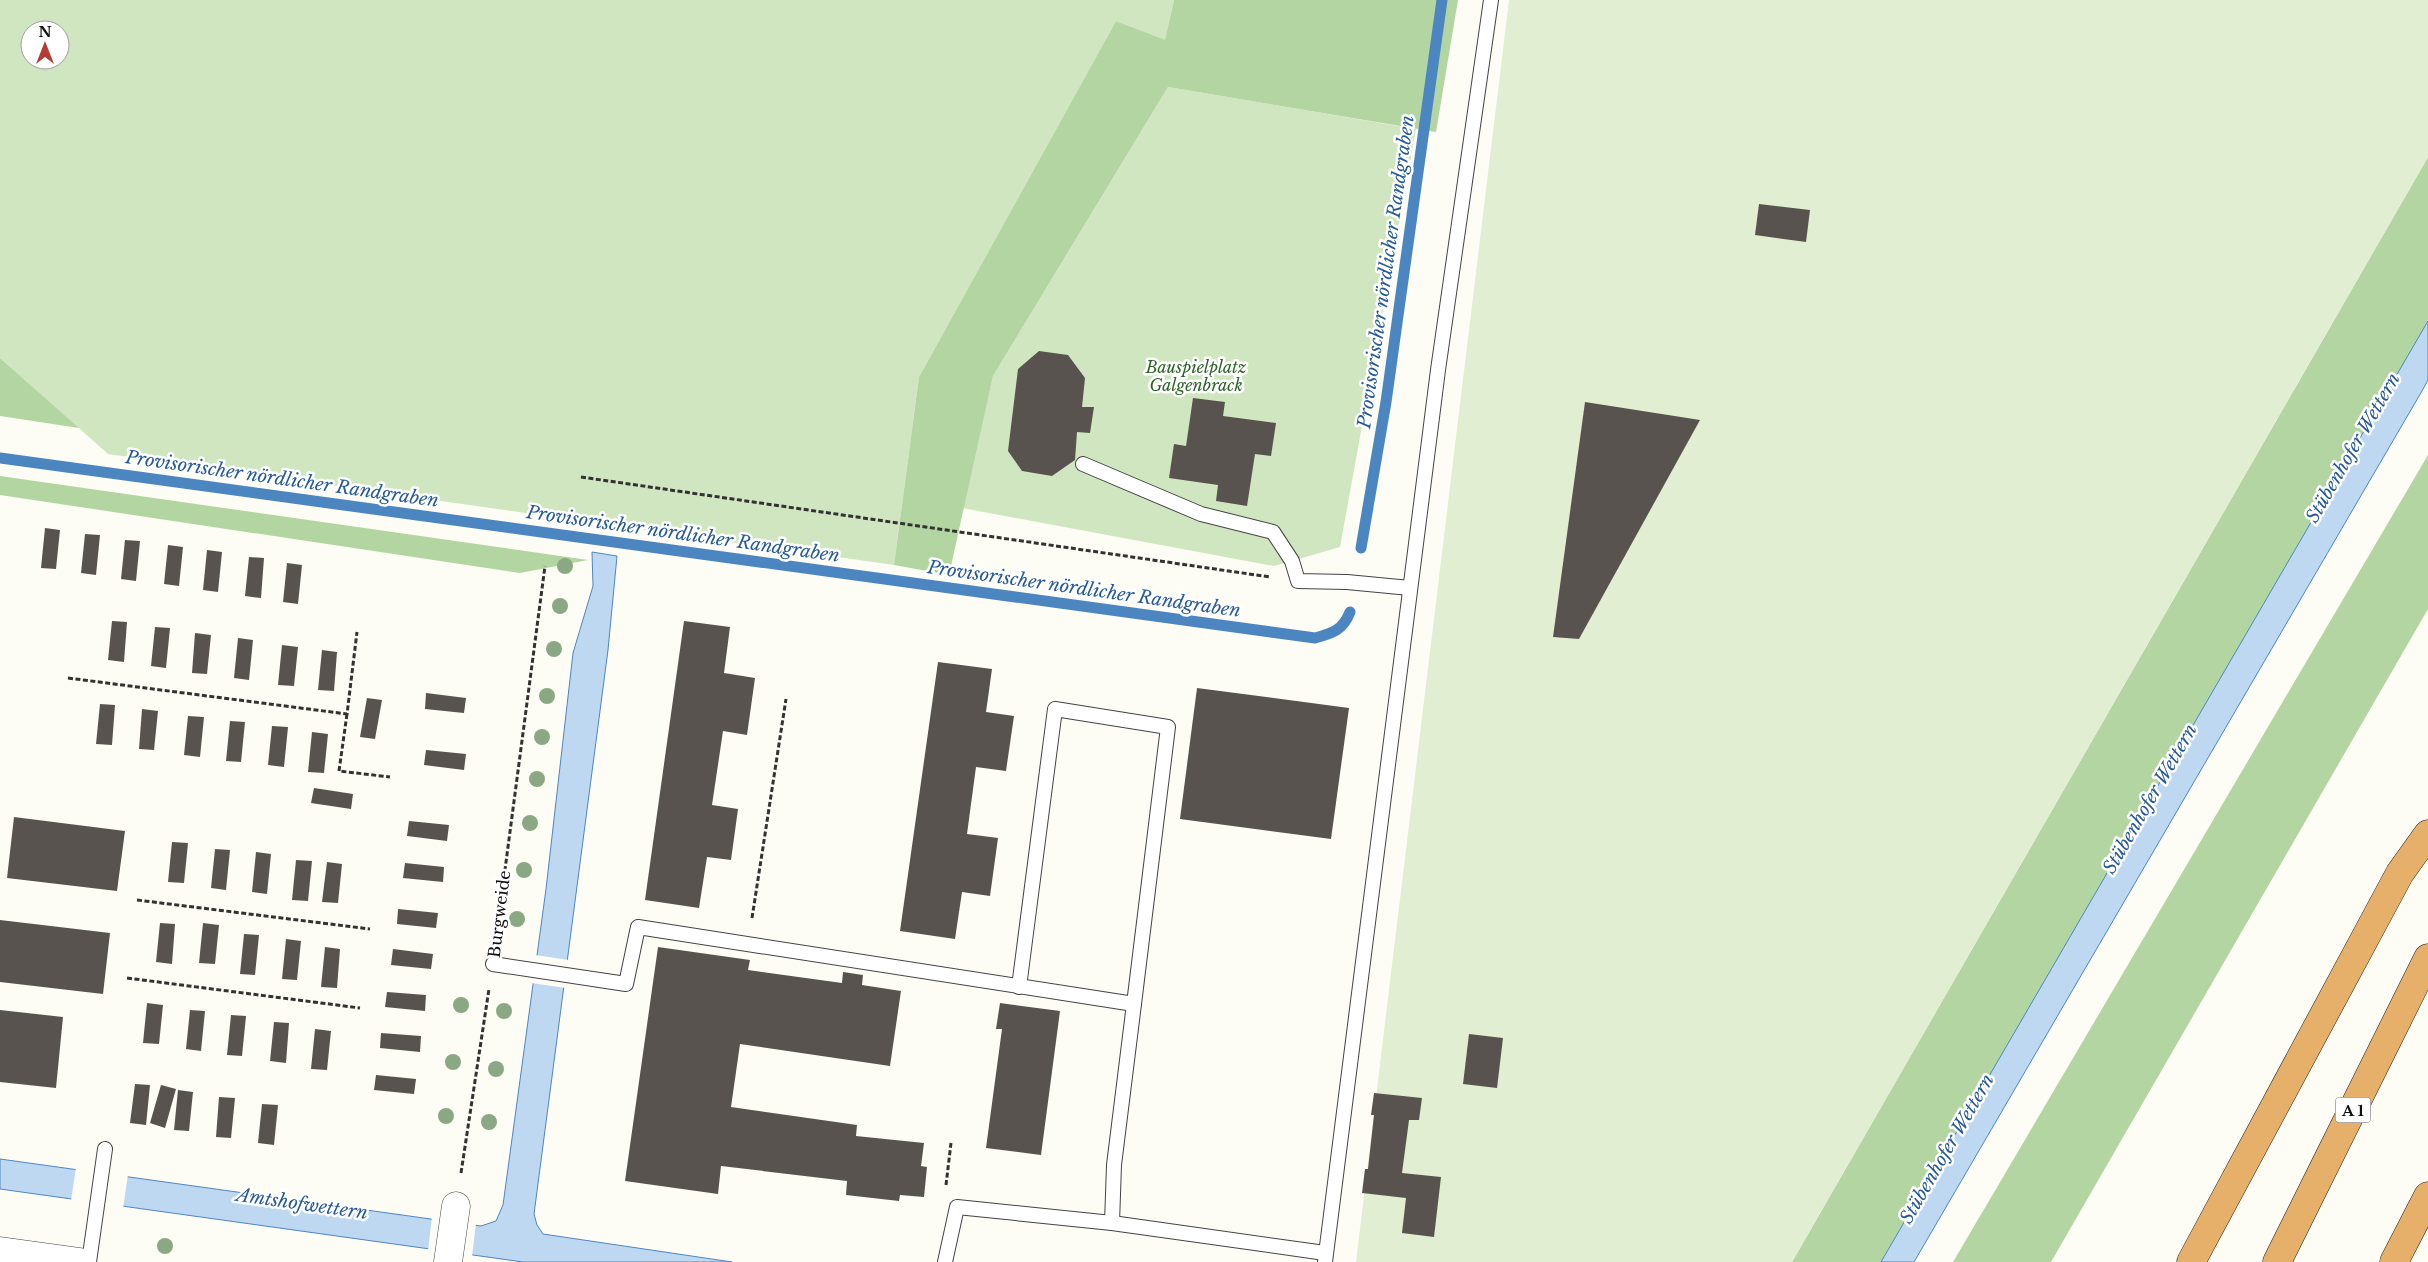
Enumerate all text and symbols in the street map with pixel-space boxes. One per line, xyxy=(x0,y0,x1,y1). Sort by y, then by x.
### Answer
north arrow xyxy=(20,20,70,70)
text: N xyxy=(38,23,52,41)
water label: Provisorischer nördlicher Randgraben xyxy=(1353,114,1419,431)
park label: Bauspielplatz Galgenbrack xyxy=(1145,357,1246,395)
water label: Stübenhofer Wettern xyxy=(2301,369,2405,527)
water label: Provisorischer nördlicher Randgraben xyxy=(123,446,440,512)
water label: Provisorischer nördlicher Randgraben xyxy=(524,501,841,567)
water label: Provisorischer nördlicher Randgraben xyxy=(925,556,1242,622)
water label: Stübenhofer Wettern xyxy=(2098,720,2202,878)
street label: Burgweide xyxy=(484,869,514,959)
water label: Stübenhofer Wettern xyxy=(1895,1070,1999,1228)
road number: A 1 xyxy=(2336,1098,2370,1122)
water label: Amtshofwettern xyxy=(233,1184,369,1224)

